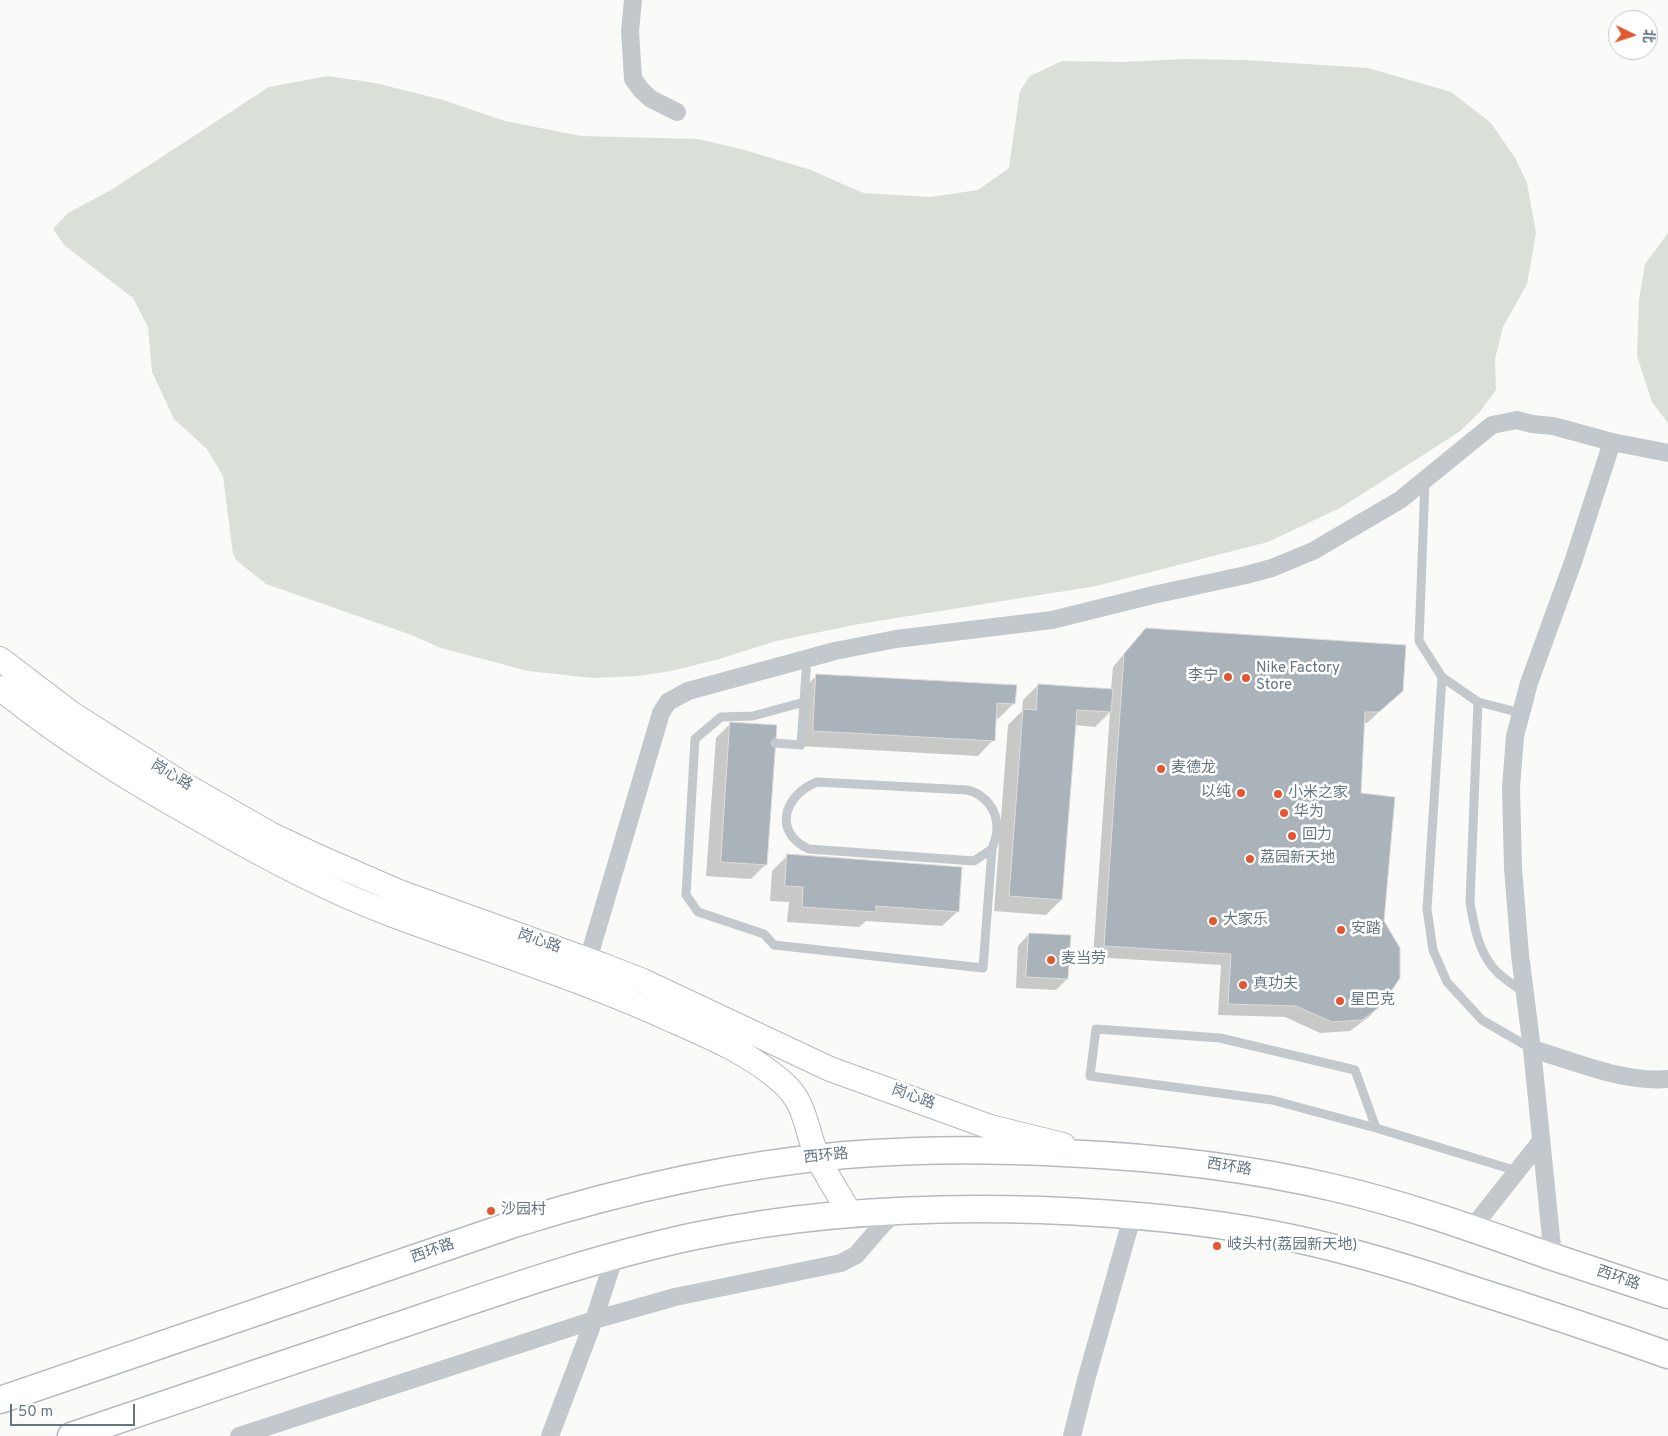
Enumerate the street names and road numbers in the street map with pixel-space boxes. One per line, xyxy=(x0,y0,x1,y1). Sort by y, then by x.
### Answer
street label: 岗心路 xyxy=(147,757,195,795)
street label: 岗心路 xyxy=(515,926,563,958)
street label: 岗心路 xyxy=(889,1082,937,1114)
street label: 西环路 xyxy=(803,1146,849,1168)
street label: 西环路 xyxy=(1205,1156,1253,1180)
street label: 西环路 xyxy=(409,1236,457,1268)
street label: 西环路 xyxy=(1594,1263,1642,1295)

